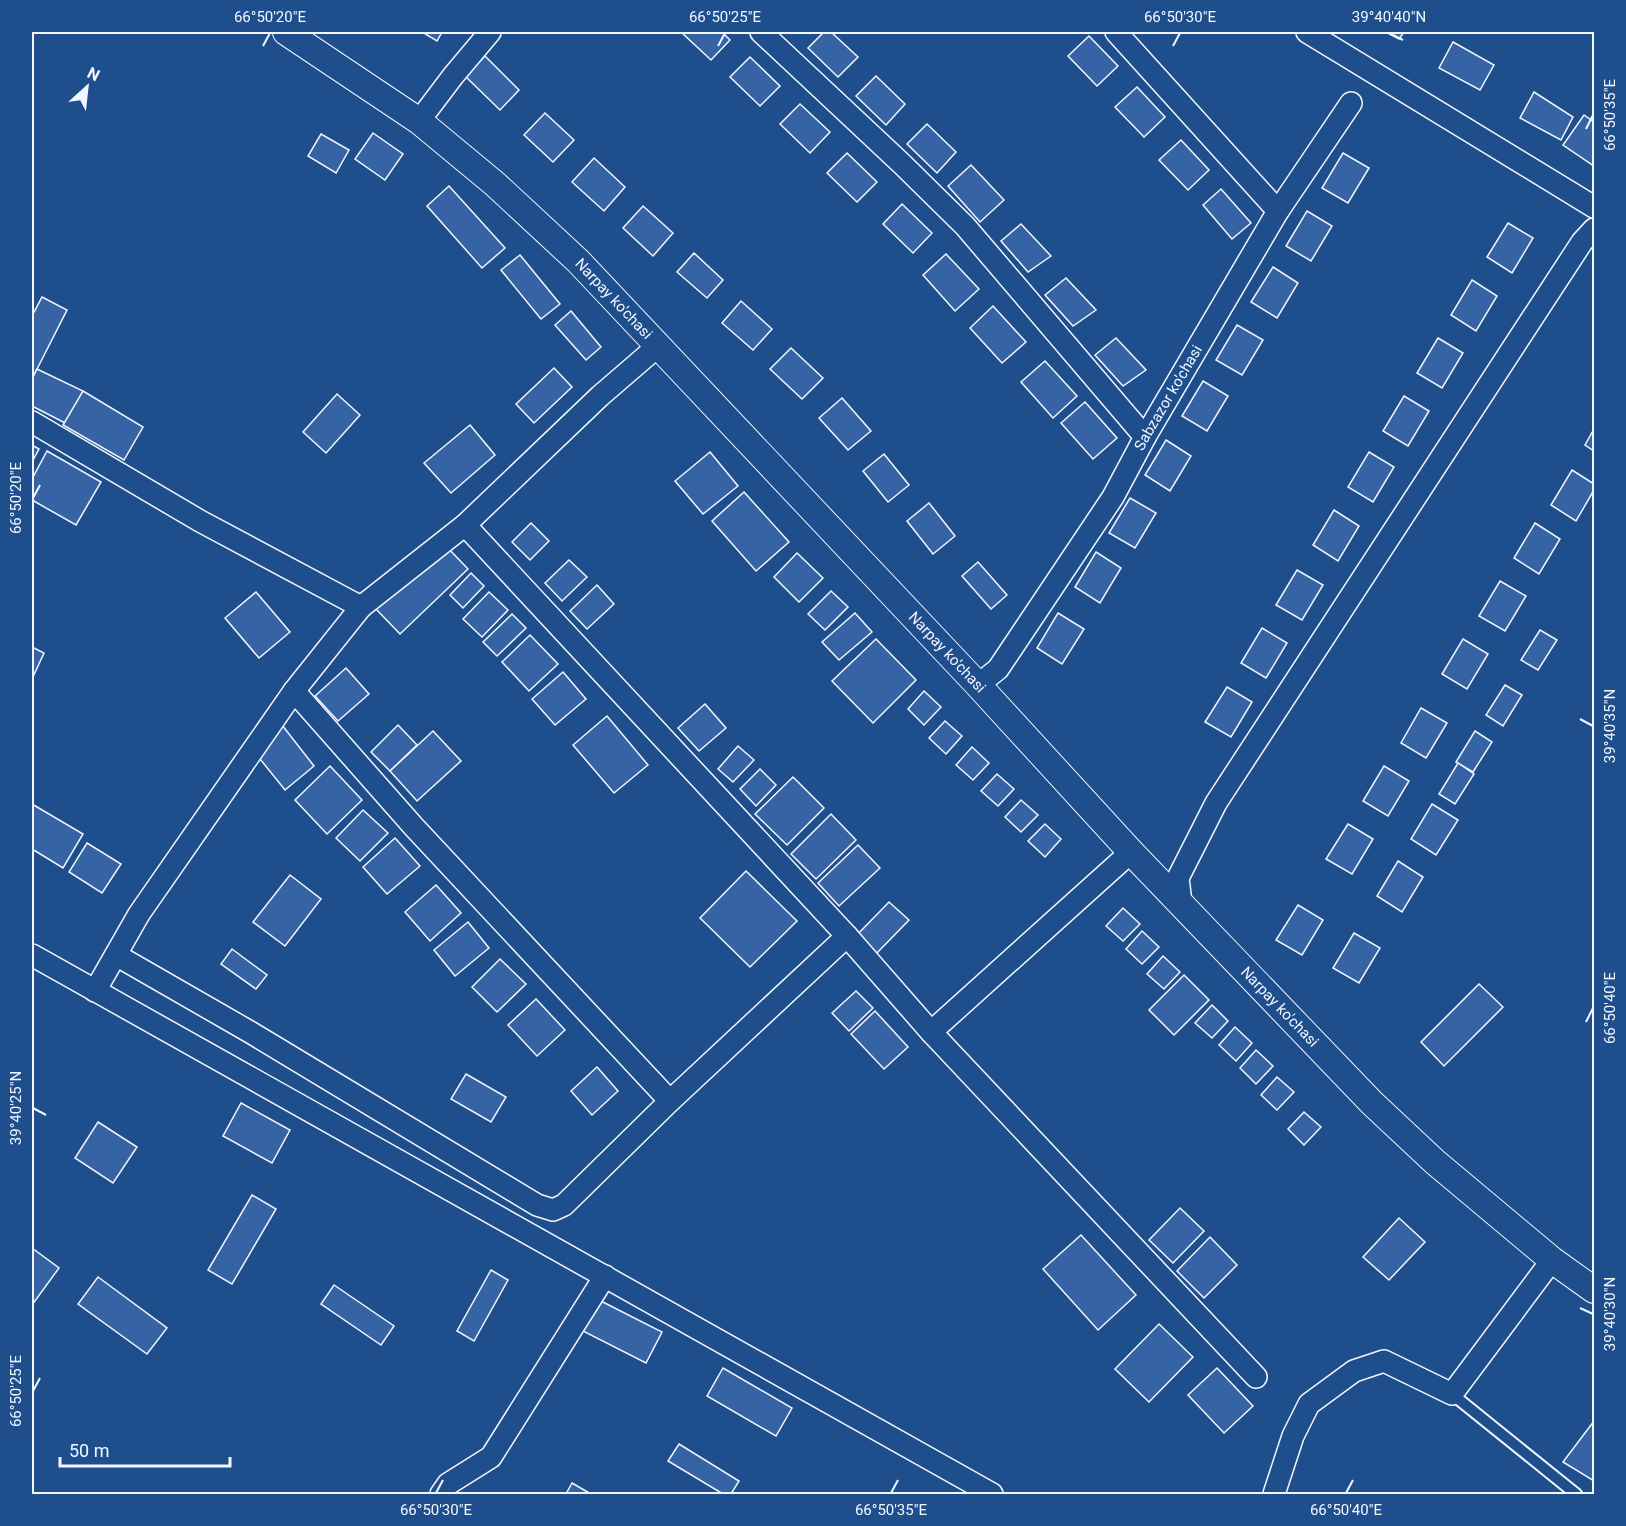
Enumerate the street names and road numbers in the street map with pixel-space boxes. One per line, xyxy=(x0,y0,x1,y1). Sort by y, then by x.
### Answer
street label: Narpay ko'chasi xyxy=(571,255,656,343)
street label: Sabzazor ko'chasi xyxy=(1131,342,1206,454)
street label: Narpay ko'chasi xyxy=(905,608,990,696)
street label: Narpay ko'chasi xyxy=(1237,963,1322,1051)

